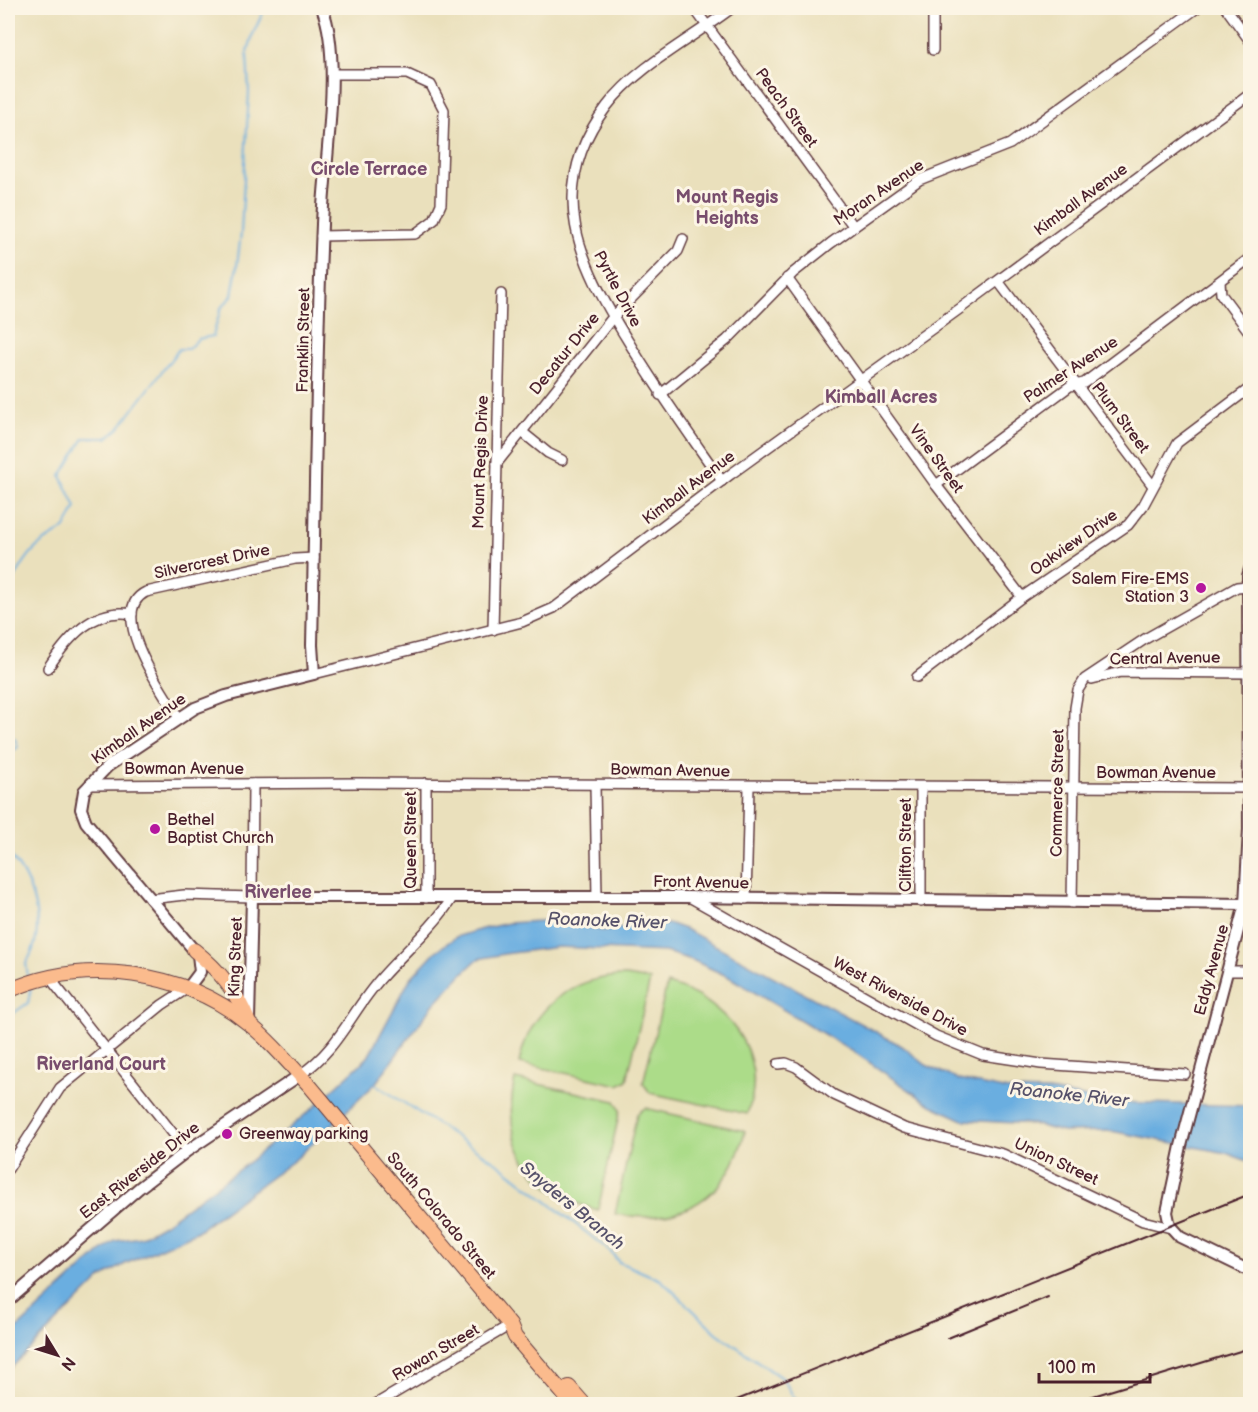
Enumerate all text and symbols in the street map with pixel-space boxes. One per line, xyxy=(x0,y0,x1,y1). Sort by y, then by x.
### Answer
street label: Peach Street xyxy=(751,65,821,151)
street label: Moran Avenue xyxy=(830,156,928,230)
district label: Circle Terrace xyxy=(311,159,427,180)
street label: Kimball Avenue xyxy=(1031,159,1132,240)
district label: Mount Regis Heights xyxy=(676,187,779,229)
street label: Pyrtle Drive xyxy=(589,248,645,331)
street label: Franklin Street xyxy=(294,287,314,393)
street label: Decatur Drive xyxy=(526,309,604,399)
street label: Palmer Avenue xyxy=(1020,332,1122,408)
street label: Plum Street xyxy=(1087,379,1153,457)
district label: Kimball Acres xyxy=(825,387,937,408)
street label: Mount Regis Drive xyxy=(469,394,493,529)
street label: Vine Street xyxy=(905,421,967,497)
street label: Kimball Avenue xyxy=(639,447,739,529)
street label: Oakview Drive xyxy=(1027,506,1122,580)
street label: Silvercrest Drive xyxy=(152,540,272,584)
place label: Salem Fire-EMS Station 3 xyxy=(1072,570,1189,607)
marker: Salem Fire-EMS Station 3 xyxy=(1194,581,1208,595)
street label: Central Avenue xyxy=(1109,649,1221,669)
street label: Kimball Avenue xyxy=(88,689,190,769)
street label: Commerce Street xyxy=(1047,729,1069,857)
street label: Bowman Avenue xyxy=(124,760,245,779)
street label: Bowman Avenue xyxy=(610,760,731,782)
street label: Bowman Avenue xyxy=(1096,764,1217,783)
street label: Queen Street xyxy=(402,791,421,889)
street label: Clifton Street xyxy=(897,798,916,892)
place label: Bethel Baptist Church xyxy=(167,811,274,848)
marker: Bethel Baptist Church xyxy=(148,822,162,836)
street label: Front Avenue xyxy=(653,873,750,893)
district label: Riverlee xyxy=(244,882,312,903)
water label: Roanoke River xyxy=(547,908,669,934)
street label: King Street xyxy=(225,916,247,997)
street label: Eddy Avenue xyxy=(1191,922,1233,1017)
street label: West Riverside Drive xyxy=(829,953,971,1041)
district label: Riverland Court xyxy=(36,1054,166,1075)
water label: Roanoke River xyxy=(1008,1078,1131,1112)
street label: East Riverside Drive xyxy=(76,1118,204,1224)
place label: Greenway parking xyxy=(239,1125,368,1144)
marker: Greenway parking xyxy=(220,1127,234,1141)
street label: Union Street xyxy=(1011,1134,1101,1190)
street label: South Colorado Street xyxy=(383,1149,500,1283)
water label: Snyders Branch xyxy=(515,1157,629,1255)
street label: Rowan Street xyxy=(389,1320,483,1385)
north arrow xyxy=(27,1325,87,1385)
scale bar xyxy=(1039,1346,1150,1384)
text: N xyxy=(56,1353,79,1374)
text: 100 m xyxy=(1048,1357,1096,1378)

